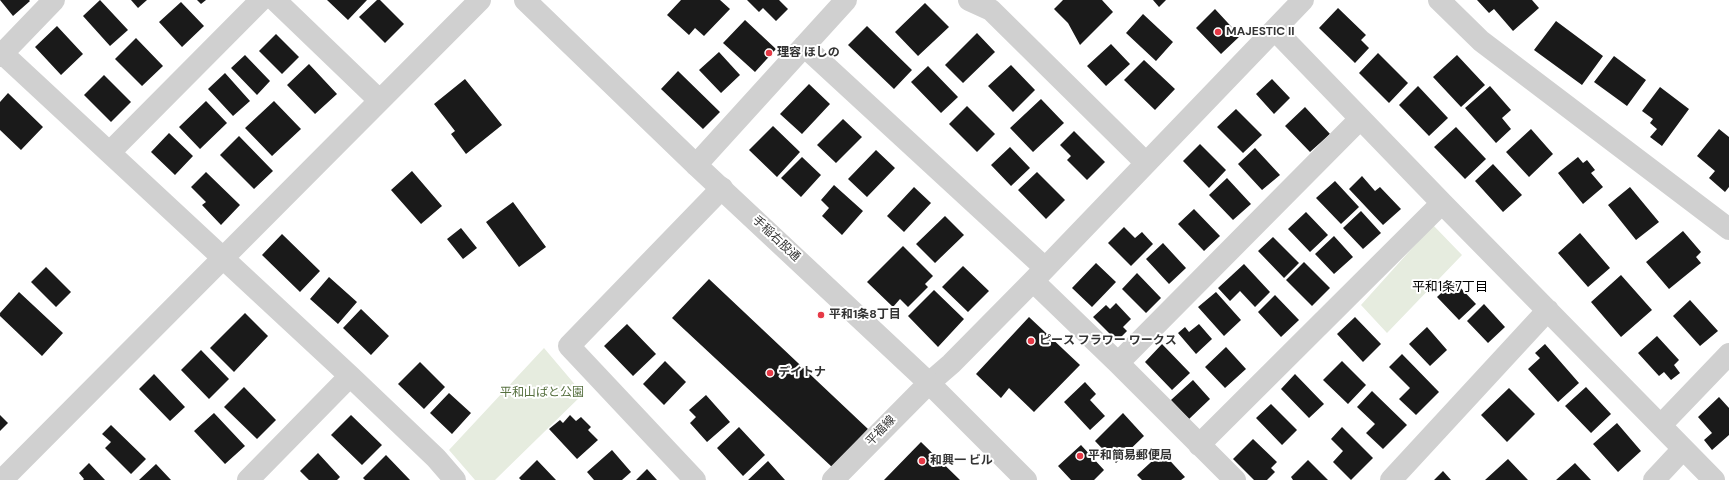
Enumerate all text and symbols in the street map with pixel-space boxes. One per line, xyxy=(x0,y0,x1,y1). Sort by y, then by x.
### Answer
place label: MAJESTIC II xyxy=(1226,25,1294,39)
marker: MAJESTIC II xyxy=(1213,27,1223,37)
place label: 理容 ほしの xyxy=(777,46,840,60)
marker: 理容 ほしの xyxy=(764,48,774,58)
street label: 手稲右股通 xyxy=(749,213,803,265)
district label: 平和1条7丁目 xyxy=(1412,280,1488,296)
place label: 平和1条8丁目 xyxy=(829,308,901,322)
marker: 平和1条8丁目 xyxy=(816,310,826,320)
place label: ピース フラワー ワークス xyxy=(1039,334,1177,348)
marker: ピース フラワー ワークス xyxy=(1026,336,1036,346)
place label: デイトナ xyxy=(778,366,826,380)
marker: デイトナ xyxy=(765,368,775,378)
park label: 平和山ばと公園 xyxy=(500,386,584,400)
street label: 平福線 xyxy=(863,413,899,449)
place label: 平和簡易郵便局 xyxy=(1088,449,1172,463)
marker: 平和簡易郵便局 xyxy=(1075,451,1085,461)
place label: 和興一 ビル xyxy=(930,454,993,468)
marker: 和興一 ビル xyxy=(917,456,927,466)

